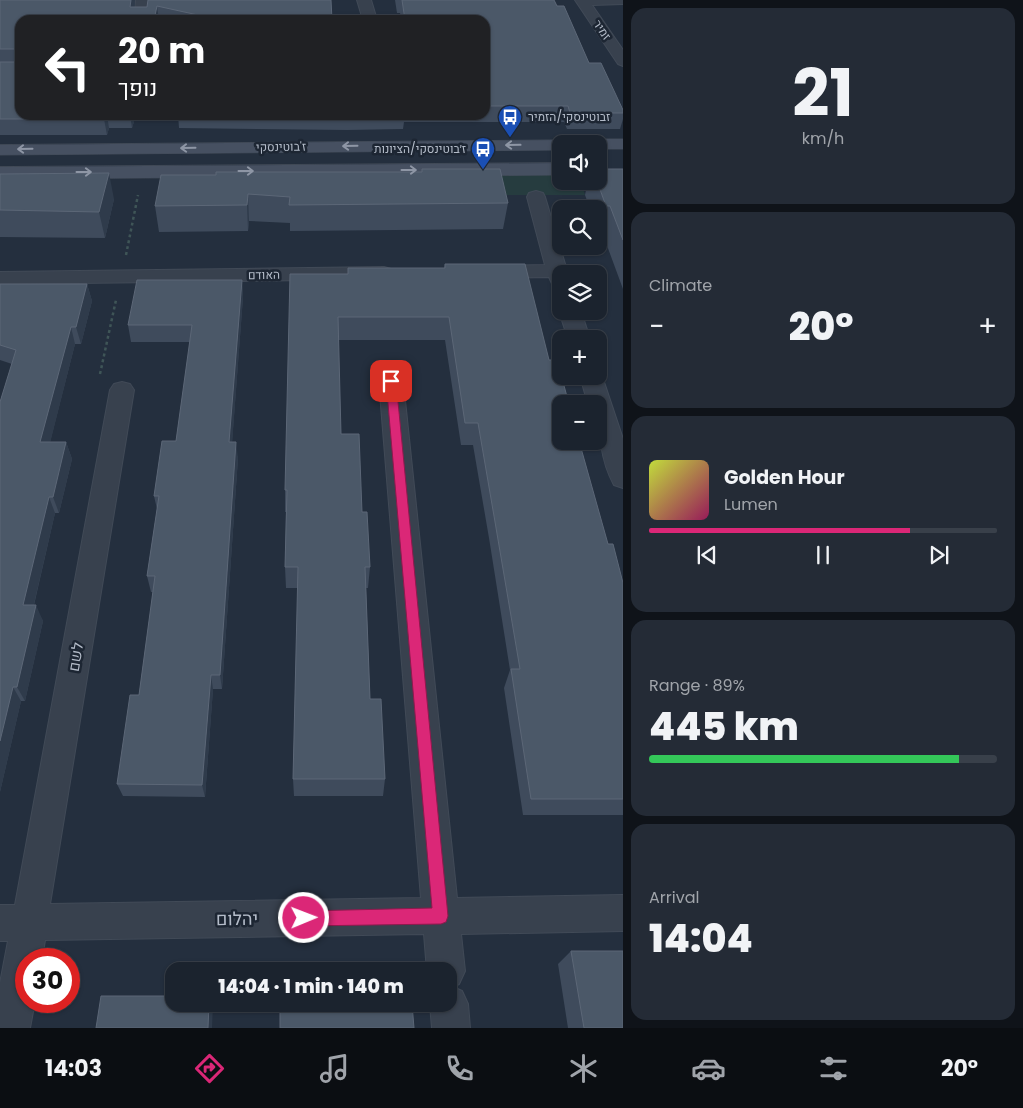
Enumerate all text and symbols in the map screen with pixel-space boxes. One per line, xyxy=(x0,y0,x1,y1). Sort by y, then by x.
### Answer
street label: זמיר xyxy=(589,16,615,43)
text: 20 m xyxy=(118,26,205,75)
icon: left xyxy=(35,35,100,100)
text: 21 xyxy=(792,48,854,139)
text: נופך xyxy=(118,73,157,104)
bus stop icon: זבוטינסקי/הזמיר xyxy=(497,104,523,138)
place label: זבוטינסקי/הזמיר xyxy=(528,108,610,125)
text: km/h xyxy=(802,127,844,150)
map controls xyxy=(552,135,607,450)
button: sound xyxy=(552,135,607,190)
bus stop icon: ז׳בוטינסקי/הציונות xyxy=(470,136,496,170)
street label: ז'בוטינסקי xyxy=(256,138,306,155)
place label: ז׳בוטינסקי/הציונות xyxy=(374,140,466,157)
one-way arrow xyxy=(505,140,521,150)
one-way arrow xyxy=(342,142,358,151)
one-way arrow xyxy=(180,143,196,153)
one-way arrow xyxy=(17,144,34,154)
one-way arrow xyxy=(400,165,416,175)
one-way arrow xyxy=(238,166,254,176)
one-way arrow xyxy=(75,167,91,177)
button: search xyxy=(552,200,607,255)
button: layers xyxy=(552,265,607,320)
street label: האודם xyxy=(248,266,280,283)
text: Climate xyxy=(649,274,712,297)
text: 20° xyxy=(789,300,854,353)
text: − xyxy=(649,307,664,346)
text: + xyxy=(978,307,997,346)
button: + xyxy=(552,330,607,385)
pin xyxy=(370,360,412,402)
icon: arrive xyxy=(377,367,405,395)
button: − xyxy=(552,395,607,450)
text: Golden Hour xyxy=(724,464,845,491)
text: Lumen xyxy=(724,493,778,516)
icon: previous xyxy=(693,541,721,569)
icon: pause xyxy=(809,541,837,569)
icon: next xyxy=(925,541,953,569)
street label: לשם xyxy=(63,640,88,673)
text: Range · 89% xyxy=(649,674,745,697)
text: 445 km xyxy=(649,700,799,753)
text: Arrival xyxy=(649,886,699,909)
position arrow xyxy=(277,891,329,943)
street label: יהלום xyxy=(216,906,258,931)
text: 14:04 xyxy=(649,912,753,965)
speed limit sign: 30 xyxy=(15,948,80,1013)
text: 14:04 · 1 min · 140 m xyxy=(218,973,404,1000)
icon: directions xyxy=(192,1051,227,1086)
icon: music xyxy=(317,1051,352,1086)
icon: phone xyxy=(442,1051,477,1086)
icon: climate xyxy=(566,1051,601,1086)
icon: car xyxy=(691,1051,726,1086)
icon: filters xyxy=(816,1051,851,1086)
text: 14:03 xyxy=(45,1053,102,1084)
text: 20° xyxy=(941,1053,978,1084)

